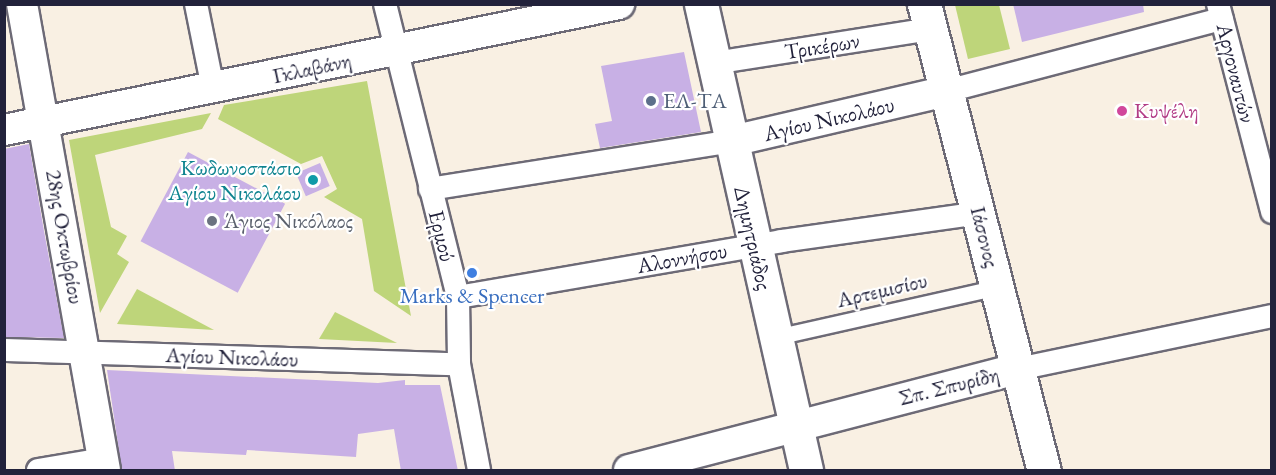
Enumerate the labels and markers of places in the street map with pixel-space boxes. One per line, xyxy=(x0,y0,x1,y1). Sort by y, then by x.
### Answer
place label: ΕΛ-ΤΑ xyxy=(663,88,727,114)
marker: ΕΛ-ΤΑ xyxy=(644,94,658,108)
place label: Κυψέλη xyxy=(1134,98,1199,124)
marker: Κυψέλη xyxy=(1115,104,1129,118)
place label: Κωδωνοστάσιο Αγίου Νικολάου xyxy=(168,154,301,206)
marker: Κωδωνοστάσιο Αγίου Νικολάου xyxy=(306,173,320,187)
place label: Άγιος Νικόλαος xyxy=(224,208,353,234)
marker: Άγιος Νικόλαος xyxy=(205,214,219,228)
marker: Marks & Spencer xyxy=(465,266,479,280)
place label: Marks & Spencer xyxy=(400,283,544,309)

